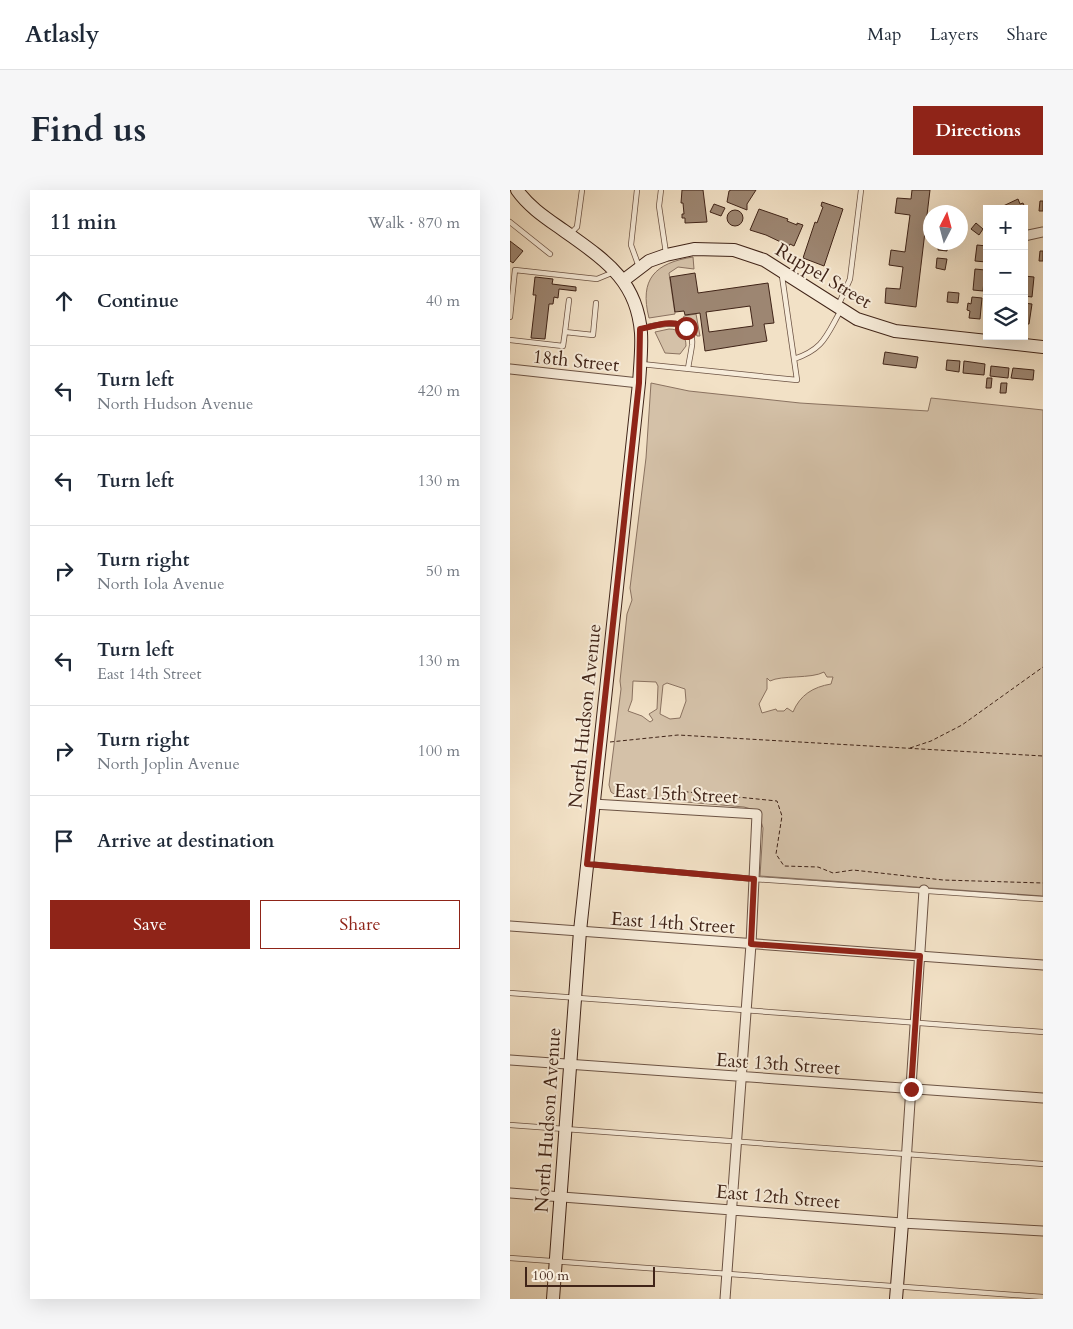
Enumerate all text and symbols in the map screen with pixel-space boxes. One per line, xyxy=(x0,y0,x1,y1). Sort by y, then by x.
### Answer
text: Atlasly xyxy=(25,18,99,51)
text: Map xyxy=(867,22,902,47)
text: Layers xyxy=(930,22,979,47)
text: Share xyxy=(1007,22,1048,47)
text: Find us xyxy=(30,106,146,154)
button: Directions xyxy=(913,106,1043,155)
north arrow xyxy=(923,205,968,250)
map controls xyxy=(983,205,1028,340)
button: + xyxy=(983,205,1028,250)
text: 11 min xyxy=(50,208,117,237)
text: Walk · 870 m xyxy=(368,212,460,234)
street label: Ruppel Street xyxy=(770,237,877,315)
button: − xyxy=(983,250,1028,295)
icon: ahead xyxy=(50,287,78,315)
text: Continue xyxy=(97,288,179,314)
text: 40 m xyxy=(426,290,460,312)
button: layers xyxy=(983,295,1028,340)
route start xyxy=(675,317,698,340)
street label: 18th Street xyxy=(531,344,620,378)
text: Turn left xyxy=(97,367,174,393)
icon: left xyxy=(50,377,78,405)
text: 420 m xyxy=(418,380,460,402)
text: North Hudson Avenue xyxy=(97,393,253,415)
icon: left xyxy=(50,467,78,495)
text: Turn left xyxy=(97,468,174,494)
text: 130 m xyxy=(418,470,460,492)
text: Turn right xyxy=(97,547,189,573)
icon: right xyxy=(50,557,78,585)
text: 50 m xyxy=(426,560,460,582)
text: North Iola Avenue xyxy=(97,573,225,595)
street label: North Hudson Avenue xyxy=(562,622,608,810)
text: Turn left xyxy=(97,637,174,663)
icon: left xyxy=(50,647,78,675)
text: 130 m xyxy=(418,650,460,672)
text: East 14th Street xyxy=(97,663,202,685)
text: Turn right xyxy=(97,727,189,753)
icon: right xyxy=(50,737,78,765)
text: 100 m xyxy=(418,740,460,762)
text: North Joplin Avenue xyxy=(97,753,240,775)
street label: East 15th Street xyxy=(613,778,739,810)
icon: arrive xyxy=(50,827,78,855)
text: Arrive at destination xyxy=(97,828,274,854)
button: Save xyxy=(50,900,250,949)
button: Share xyxy=(260,900,460,949)
street label: East 14th Street xyxy=(610,906,736,940)
street label: North Hudson Avenue xyxy=(529,1027,567,1214)
street label: East 13th Street xyxy=(715,1047,841,1081)
route end xyxy=(900,1078,923,1101)
street label: East 12th Street xyxy=(715,1179,841,1215)
scale bar xyxy=(525,1264,655,1287)
text: 100 m xyxy=(532,1266,569,1285)

